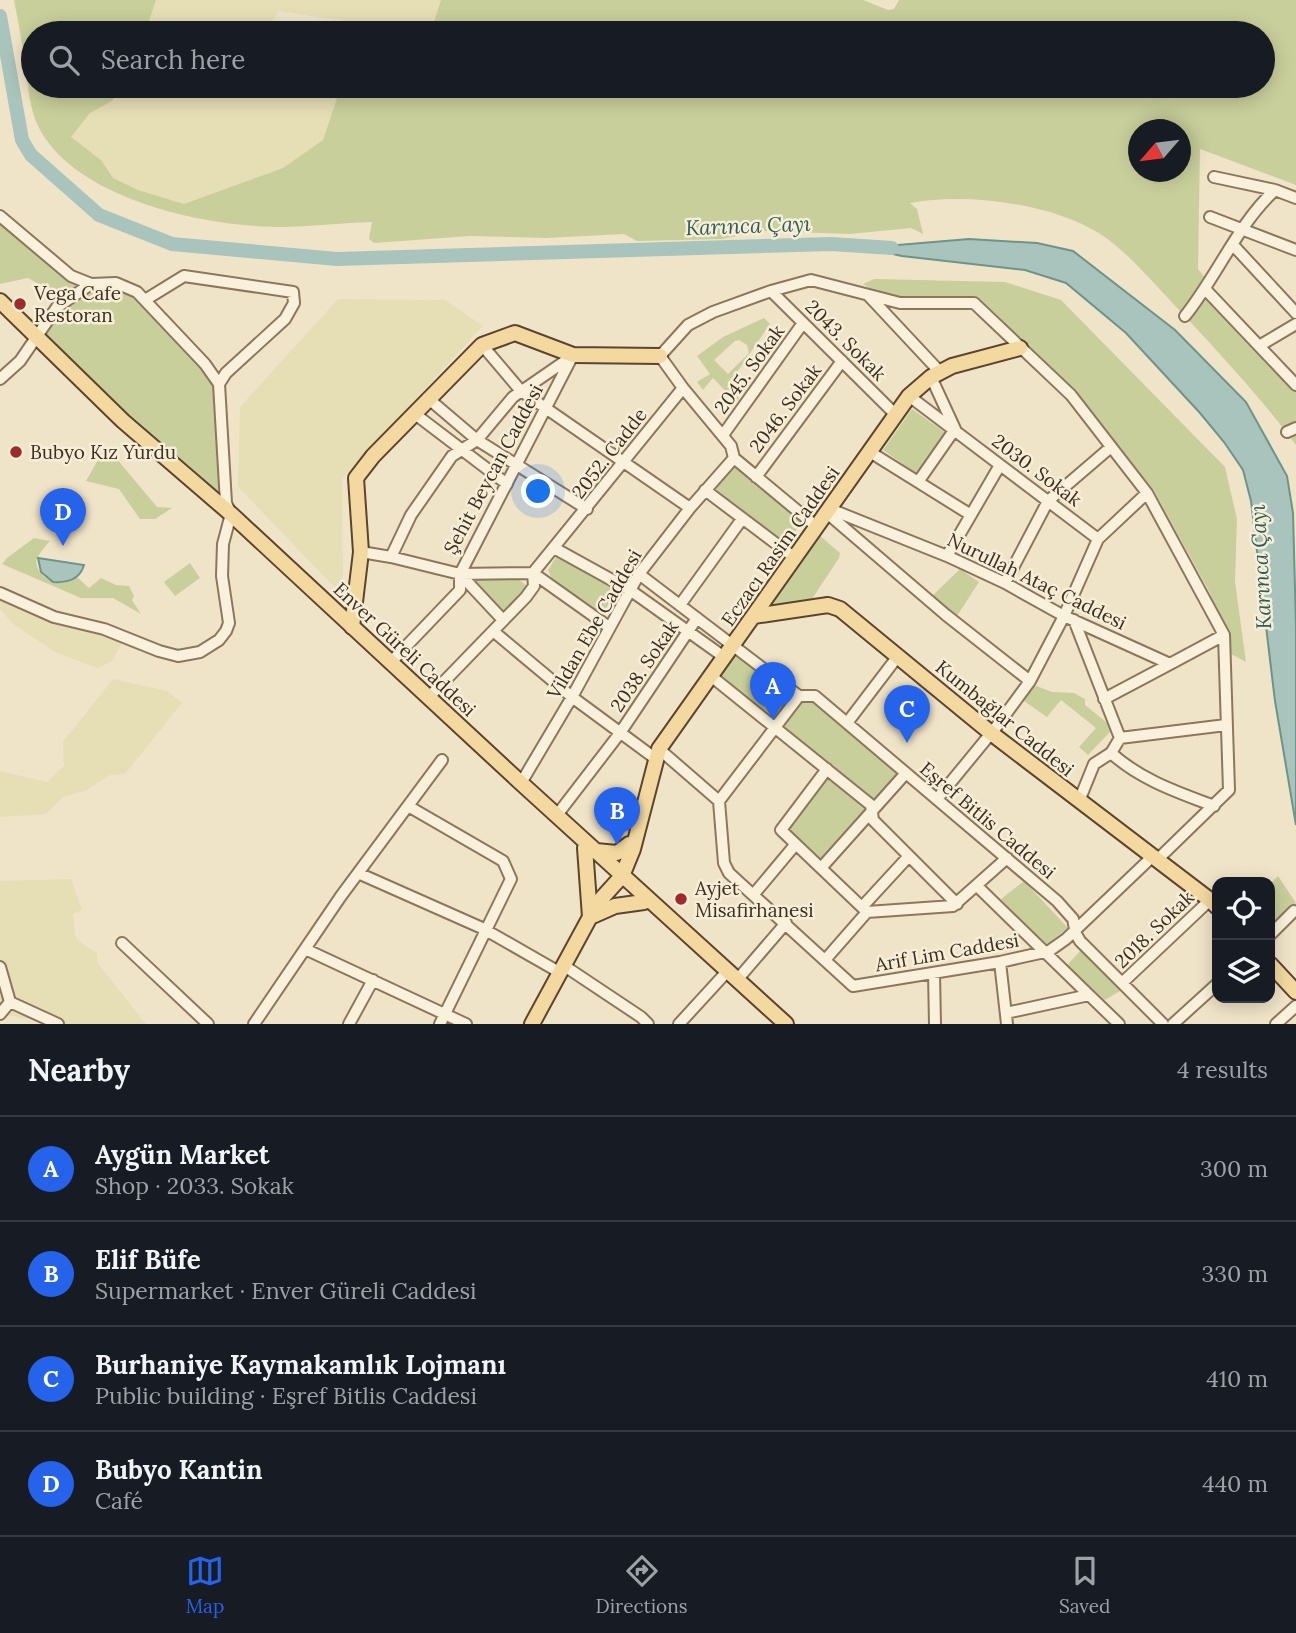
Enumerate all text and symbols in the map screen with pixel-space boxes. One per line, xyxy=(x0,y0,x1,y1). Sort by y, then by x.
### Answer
search box xyxy=(21,21,1275,98)
icon: search xyxy=(45,41,83,79)
text: Search here xyxy=(101,43,245,76)
north arrow xyxy=(1128,119,1191,182)
water label: Karınca Çayı xyxy=(685,210,811,241)
place label: Vega Cafe Restoran xyxy=(33,281,121,327)
street label: 2043. Sokak xyxy=(801,295,892,386)
marker: Vega Cafe Restoran xyxy=(12,296,28,312)
street label: 2045. Sokak xyxy=(709,319,790,418)
street label: 2046. Sokak xyxy=(744,358,827,457)
street label: Şehit Beycan Caddesi xyxy=(438,380,548,558)
street label: 2052. Cadde xyxy=(566,403,652,503)
street label: 2030. Sokak xyxy=(988,429,1087,512)
place label: Bubyo Kız Yurdu xyxy=(30,440,176,464)
marker: Bubyo Kız Yurdu xyxy=(8,444,24,460)
street label: Eczacı Rasim Caddesi xyxy=(716,461,844,631)
your location xyxy=(521,474,555,508)
pin: D xyxy=(40,488,86,546)
water label: Karınca Çayı xyxy=(1244,504,1277,630)
street label: Nurullah Ataç Caddesi xyxy=(944,527,1130,635)
street label: Vildan Ebe Caddesi xyxy=(541,545,647,704)
street label: Enver Güreli Caddesi xyxy=(329,577,481,721)
street label: 2038. Sokak xyxy=(605,615,684,716)
street label: Kumbağlar Caddesi xyxy=(931,655,1079,781)
pin: A xyxy=(750,662,796,720)
pin: C xyxy=(884,685,930,743)
street label: Eşref Bitlis Caddesi xyxy=(915,756,1061,884)
pin: B xyxy=(594,787,640,845)
place label: Ayjet Misafirhanesi xyxy=(694,876,814,922)
map controls xyxy=(1212,877,1275,1003)
button: locate xyxy=(1212,877,1275,940)
street label: 2018. Sokak xyxy=(1109,885,1199,973)
marker: Ayjet Misafirhanesi xyxy=(673,891,689,907)
street label: Arif Lim Caddesi xyxy=(872,928,1021,977)
button: layers xyxy=(1212,940,1275,1003)
text: Nearby xyxy=(28,1051,130,1089)
text: 4 results xyxy=(1177,1055,1268,1084)
text: Aygün Market xyxy=(95,1138,270,1171)
text: A xyxy=(43,1154,59,1183)
text: 300 m xyxy=(1200,1154,1268,1183)
text: Shop · 2033. Sokak xyxy=(95,1171,294,1200)
text: Elif Büfe xyxy=(95,1243,201,1276)
text: B xyxy=(43,1259,59,1288)
text: 330 m xyxy=(1201,1259,1268,1288)
text: Supermarket · Enver Güreli Caddesi xyxy=(95,1276,477,1305)
text: Burhaniye Kaymakamlık Lojmanı xyxy=(95,1348,506,1381)
text: C xyxy=(43,1364,59,1393)
text: 410 m xyxy=(1206,1364,1268,1393)
text: Public building · Eşref Bitlis Caddesi xyxy=(95,1381,477,1410)
text: Bubyo Kantin xyxy=(95,1453,263,1486)
text: D xyxy=(42,1469,60,1498)
text: 440 m xyxy=(1202,1469,1268,1498)
text: Café xyxy=(95,1486,143,1515)
tab: Map xyxy=(186,1552,224,1618)
tab: Directions xyxy=(596,1552,688,1618)
tab: Saved xyxy=(1059,1552,1110,1618)

